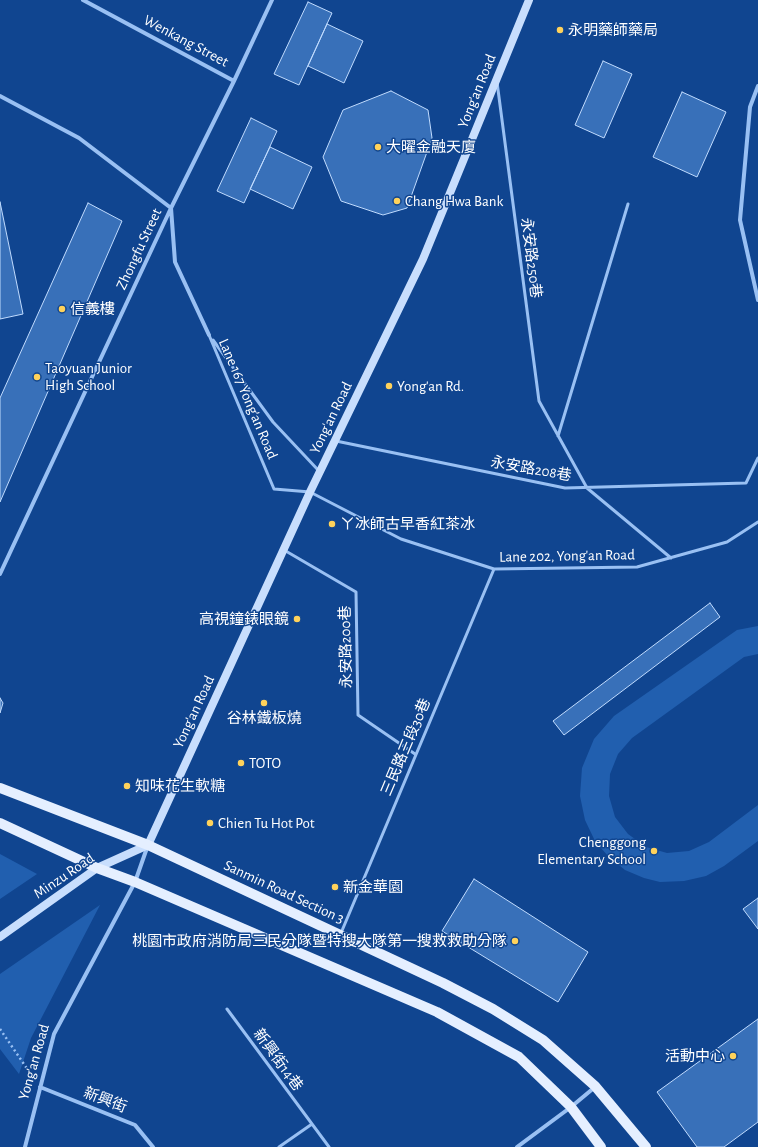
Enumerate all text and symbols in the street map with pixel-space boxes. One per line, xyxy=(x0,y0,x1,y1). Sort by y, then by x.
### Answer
street label: Wenkang Street xyxy=(140,11,232,71)
place label: 永明藥師藥局 xyxy=(568,21,658,39)
marker: 永明藥師藥局 xyxy=(555,25,565,35)
street label: Yong'an Road xyxy=(454,51,500,131)
place label: 大曜金融天廈 xyxy=(386,138,476,156)
marker: 大曜金融天廈 xyxy=(373,142,383,152)
place label: Chang Hwa Bank xyxy=(405,192,503,210)
marker: Chang Hwa Bank xyxy=(392,196,402,206)
street label: Zhongfu Street xyxy=(112,205,166,293)
street label: 永安路250巷 xyxy=(517,217,545,299)
place label: 信義樓 xyxy=(70,300,115,318)
marker: 信義樓 xyxy=(57,304,67,314)
street label: Lane 167 Yong'an Road xyxy=(214,336,282,462)
place label: Taoyuan Junior High School xyxy=(45,359,132,394)
marker: Taoyuan Junior High School xyxy=(32,372,42,382)
place label: Yong'an Rd. xyxy=(397,377,464,395)
street label: Yong'an Road xyxy=(306,379,356,457)
marker: Yong'an Rd. xyxy=(384,381,394,391)
street label: 永安路208巷 xyxy=(489,453,573,485)
place label: ㄚ冰師古早香紅茶冰 xyxy=(340,515,475,533)
marker: ㄚ冰師古早香紅茶冰 xyxy=(327,519,337,529)
street label: Lane 202, Yong'an Road xyxy=(499,546,635,566)
street label: 永安路200巷 xyxy=(336,606,356,688)
place label: 高視鐘錶眼鏡 xyxy=(199,610,289,628)
marker: 高視鐘錶眼鏡 xyxy=(292,614,302,624)
street label: Yong'an Road xyxy=(169,673,219,751)
street label: 三民路三段30巷 xyxy=(377,696,435,798)
marker: 谷林鐵板燒 xyxy=(259,698,269,708)
place label: 谷林鐵板燒 xyxy=(227,709,301,727)
place label: TOTO xyxy=(249,754,281,772)
marker: TOTO xyxy=(236,758,246,768)
place label: 知味花生軟糖 xyxy=(135,777,225,795)
marker: 知味花生軟糖 xyxy=(122,781,132,791)
place label: Chien Tu Hot Pot xyxy=(218,814,315,832)
marker: Chien Tu Hot Pot xyxy=(205,818,215,828)
place label: Chenggong Elementary School xyxy=(537,833,646,868)
marker: Chenggong Elementary School xyxy=(649,846,659,856)
street label: Minzu Road xyxy=(30,849,98,903)
street label: Sanmin Road Section 3 xyxy=(221,856,347,928)
place label: 新金華園 xyxy=(343,878,403,896)
marker: 新金華園 xyxy=(330,882,340,892)
place label: 桃園市政府消防局三民分隊暨特搜大隊第一搜救救助分隊 xyxy=(132,932,507,950)
marker: 桃園市政府消防局三民分隊暨特搜大隊第一搜救救助分隊 xyxy=(510,936,520,946)
street label: Yong'an Road xyxy=(15,1022,53,1102)
street label: 新興街14巷 xyxy=(249,1025,307,1095)
place label: 活動中心 xyxy=(665,1047,725,1065)
marker: 活動中心 xyxy=(728,1051,738,1061)
street label: 新興街 xyxy=(81,1084,129,1116)

